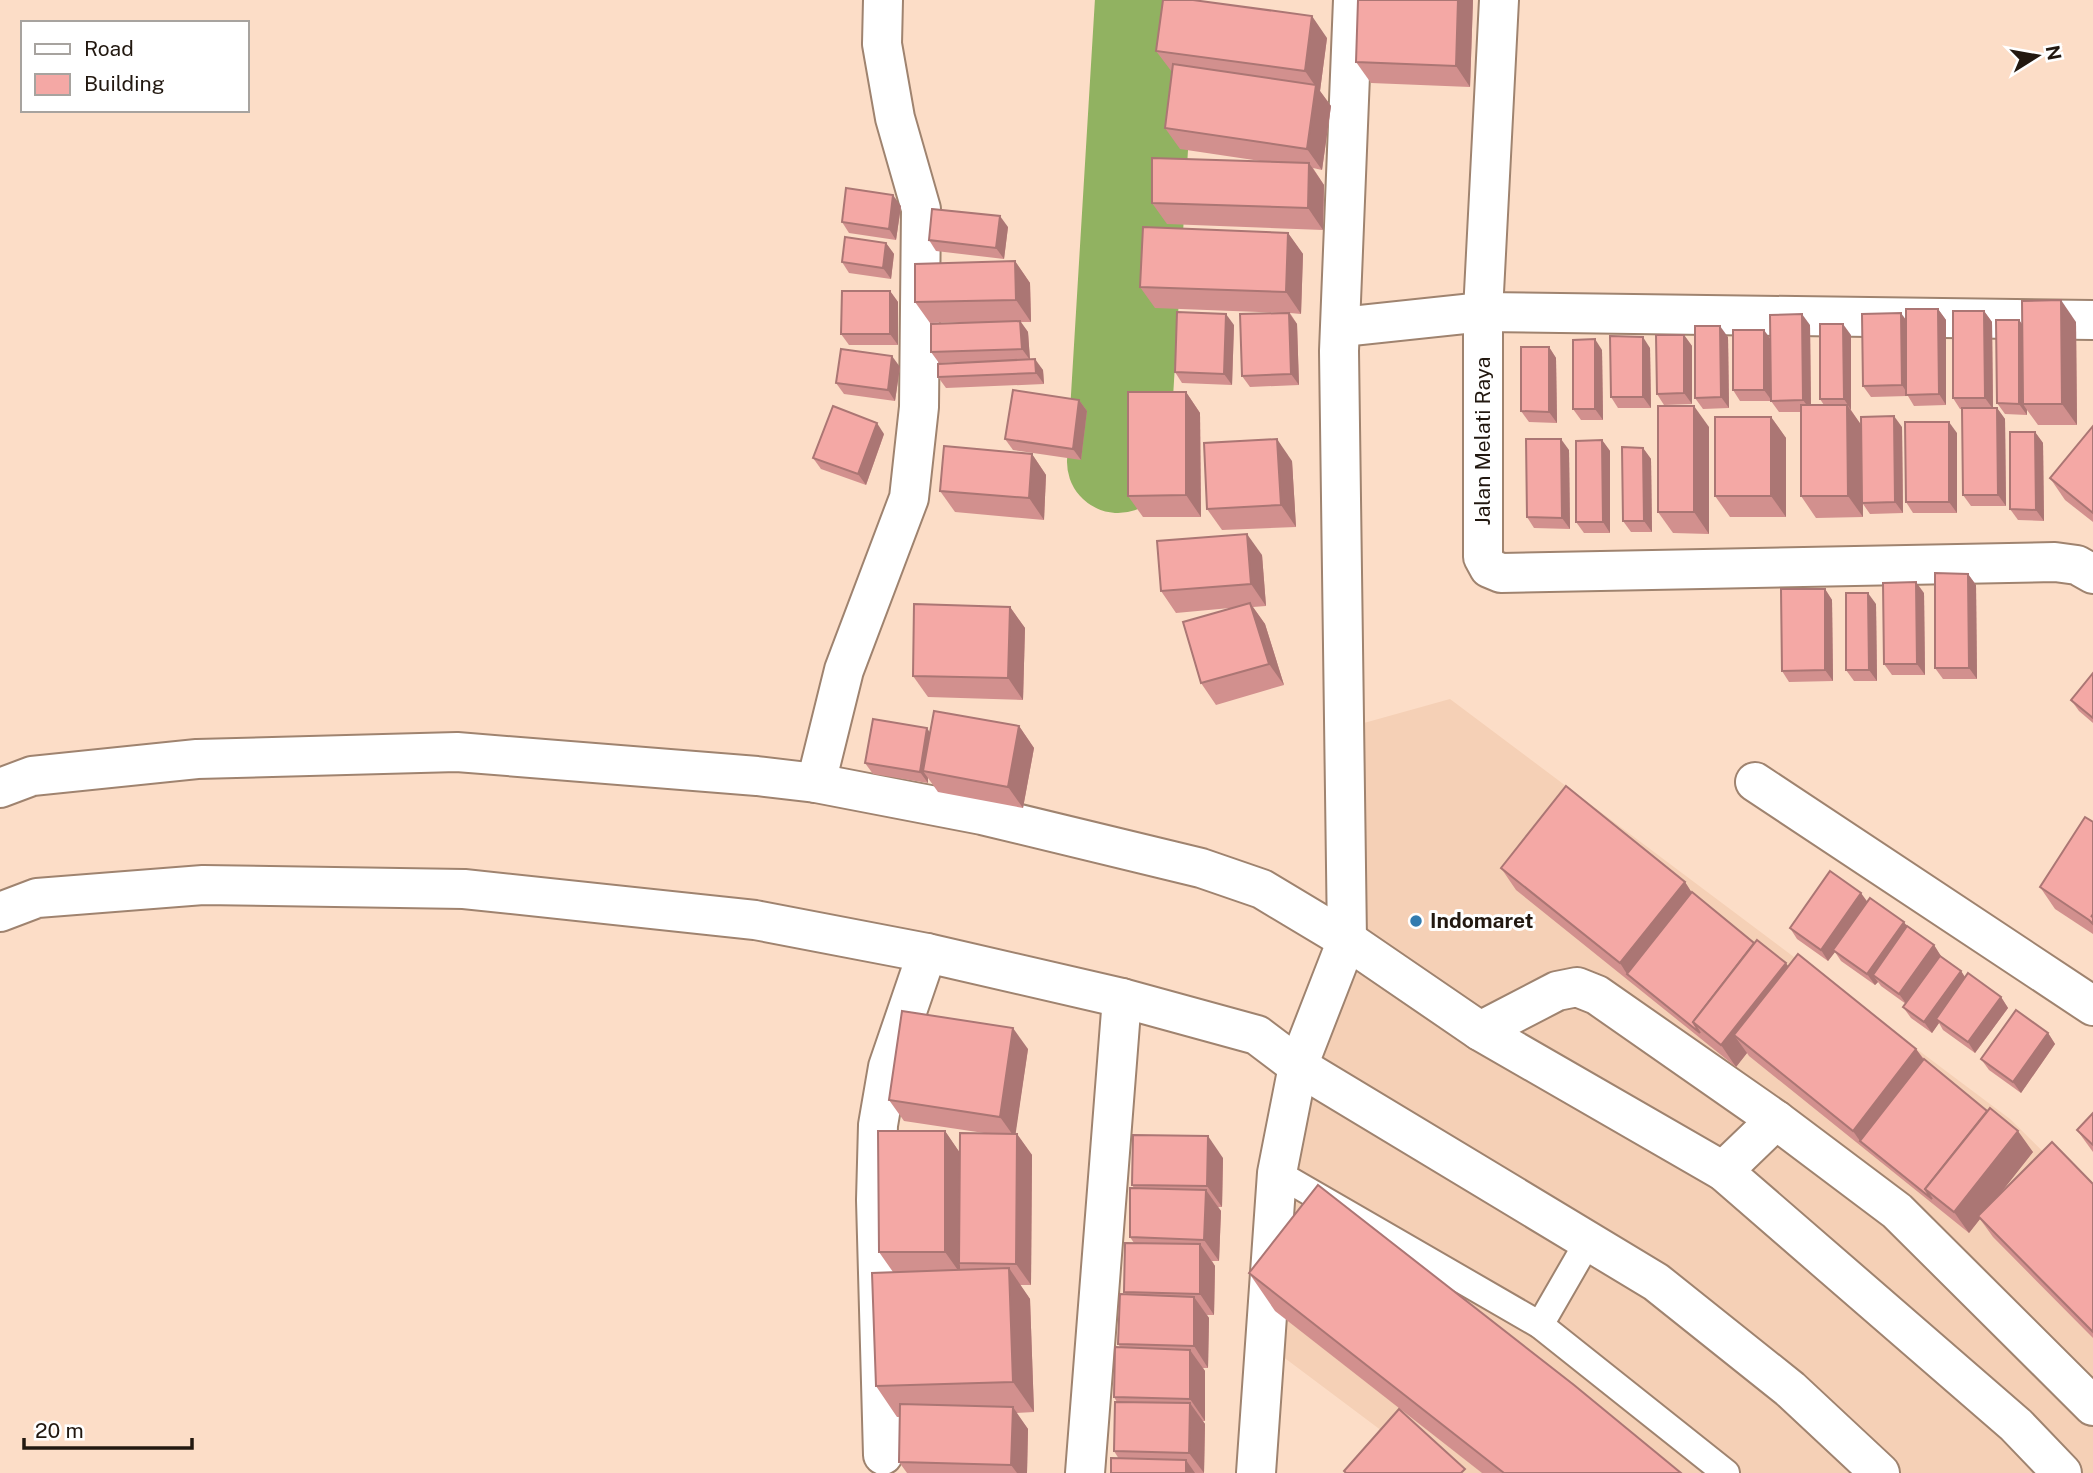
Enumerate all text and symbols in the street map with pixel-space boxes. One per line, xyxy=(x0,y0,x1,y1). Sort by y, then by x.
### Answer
legend xyxy=(21,21,248,112)
north arrow xyxy=(2002,21,2072,91)
text: Road xyxy=(84,36,134,61)
text: N xyxy=(2041,43,2066,62)
text: Building xyxy=(84,71,165,96)
street label: Jalan Melati Raya xyxy=(1470,357,1495,525)
place label: Indomaret xyxy=(1430,908,1534,933)
marker: Indomaret xyxy=(1408,913,1424,929)
scale bar xyxy=(24,1406,192,1450)
text: 20 m xyxy=(35,1418,84,1443)

